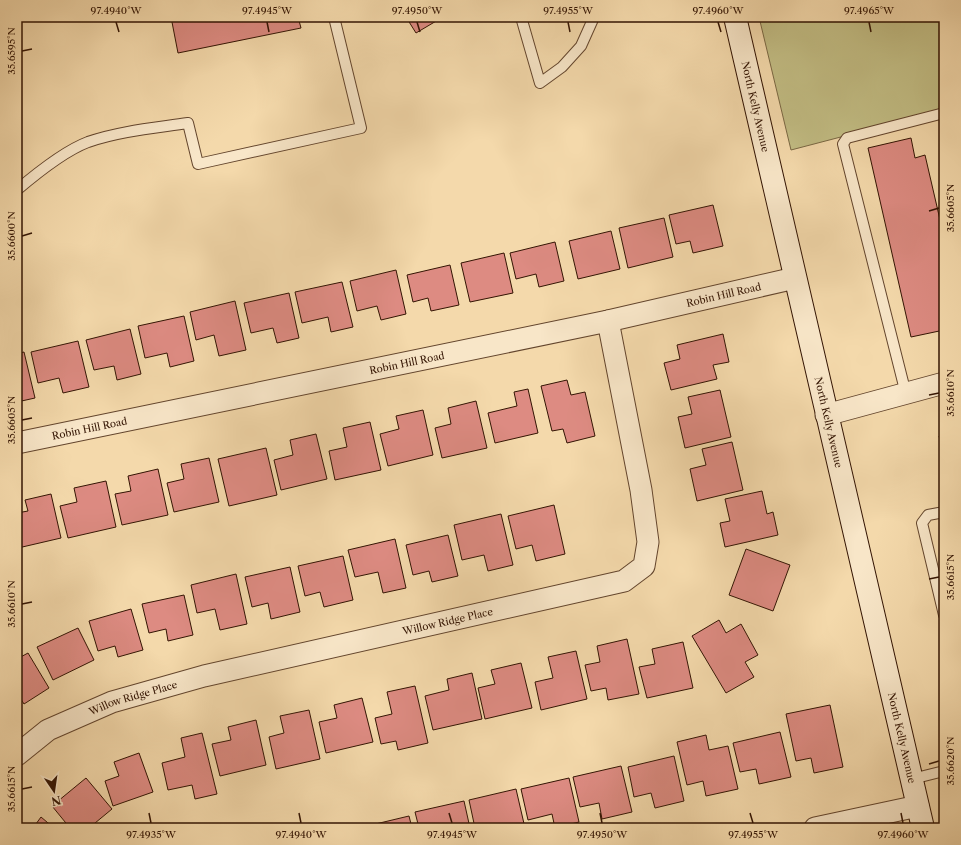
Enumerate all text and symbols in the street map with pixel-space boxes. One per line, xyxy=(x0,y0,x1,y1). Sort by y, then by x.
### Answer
text: 97.4940°W xyxy=(91,4,143,17)
text: 97.4945°W xyxy=(242,4,293,17)
text: 97.4950°W xyxy=(392,4,443,17)
text: 97.4955°W xyxy=(543,4,594,17)
text: 97.4960°W xyxy=(693,4,745,17)
text: 97.4965°W xyxy=(844,4,895,17)
text: 35.6595°N xyxy=(5,27,18,75)
street label: North Kelly Avenue xyxy=(738,60,772,154)
text: 35.6605°N xyxy=(944,184,957,232)
text: 35.6600°N xyxy=(5,211,18,261)
street label: Robin Hill Road xyxy=(685,280,762,310)
street label: Robin Hill Road xyxy=(368,349,446,377)
text: 35.6610°N xyxy=(944,369,957,417)
street label: North Kelly Avenue xyxy=(812,376,845,470)
text: 35.6605°N xyxy=(5,396,18,444)
street label: Robin Hill Road xyxy=(51,414,128,443)
text: 35.6615°N xyxy=(944,554,957,600)
text: 35.6610°N xyxy=(5,580,18,628)
street label: Willow Ridge Place xyxy=(400,605,494,638)
street label: Willow Ridge Place xyxy=(86,678,179,719)
street label: North Kelly Avenue xyxy=(885,691,919,785)
text: 35.6620°N xyxy=(944,737,957,785)
text: 35.6615°N xyxy=(5,766,18,812)
north arrow xyxy=(34,771,74,811)
text: N xyxy=(50,793,62,809)
text: 97.4935°W xyxy=(126,828,177,841)
text: 97.4940°W xyxy=(276,828,328,841)
text: 97.4945°W xyxy=(427,828,478,841)
text: 97.4950°W xyxy=(577,828,628,841)
text: 97.4955°W xyxy=(728,828,779,841)
text: 97.4960°W xyxy=(878,828,930,841)

